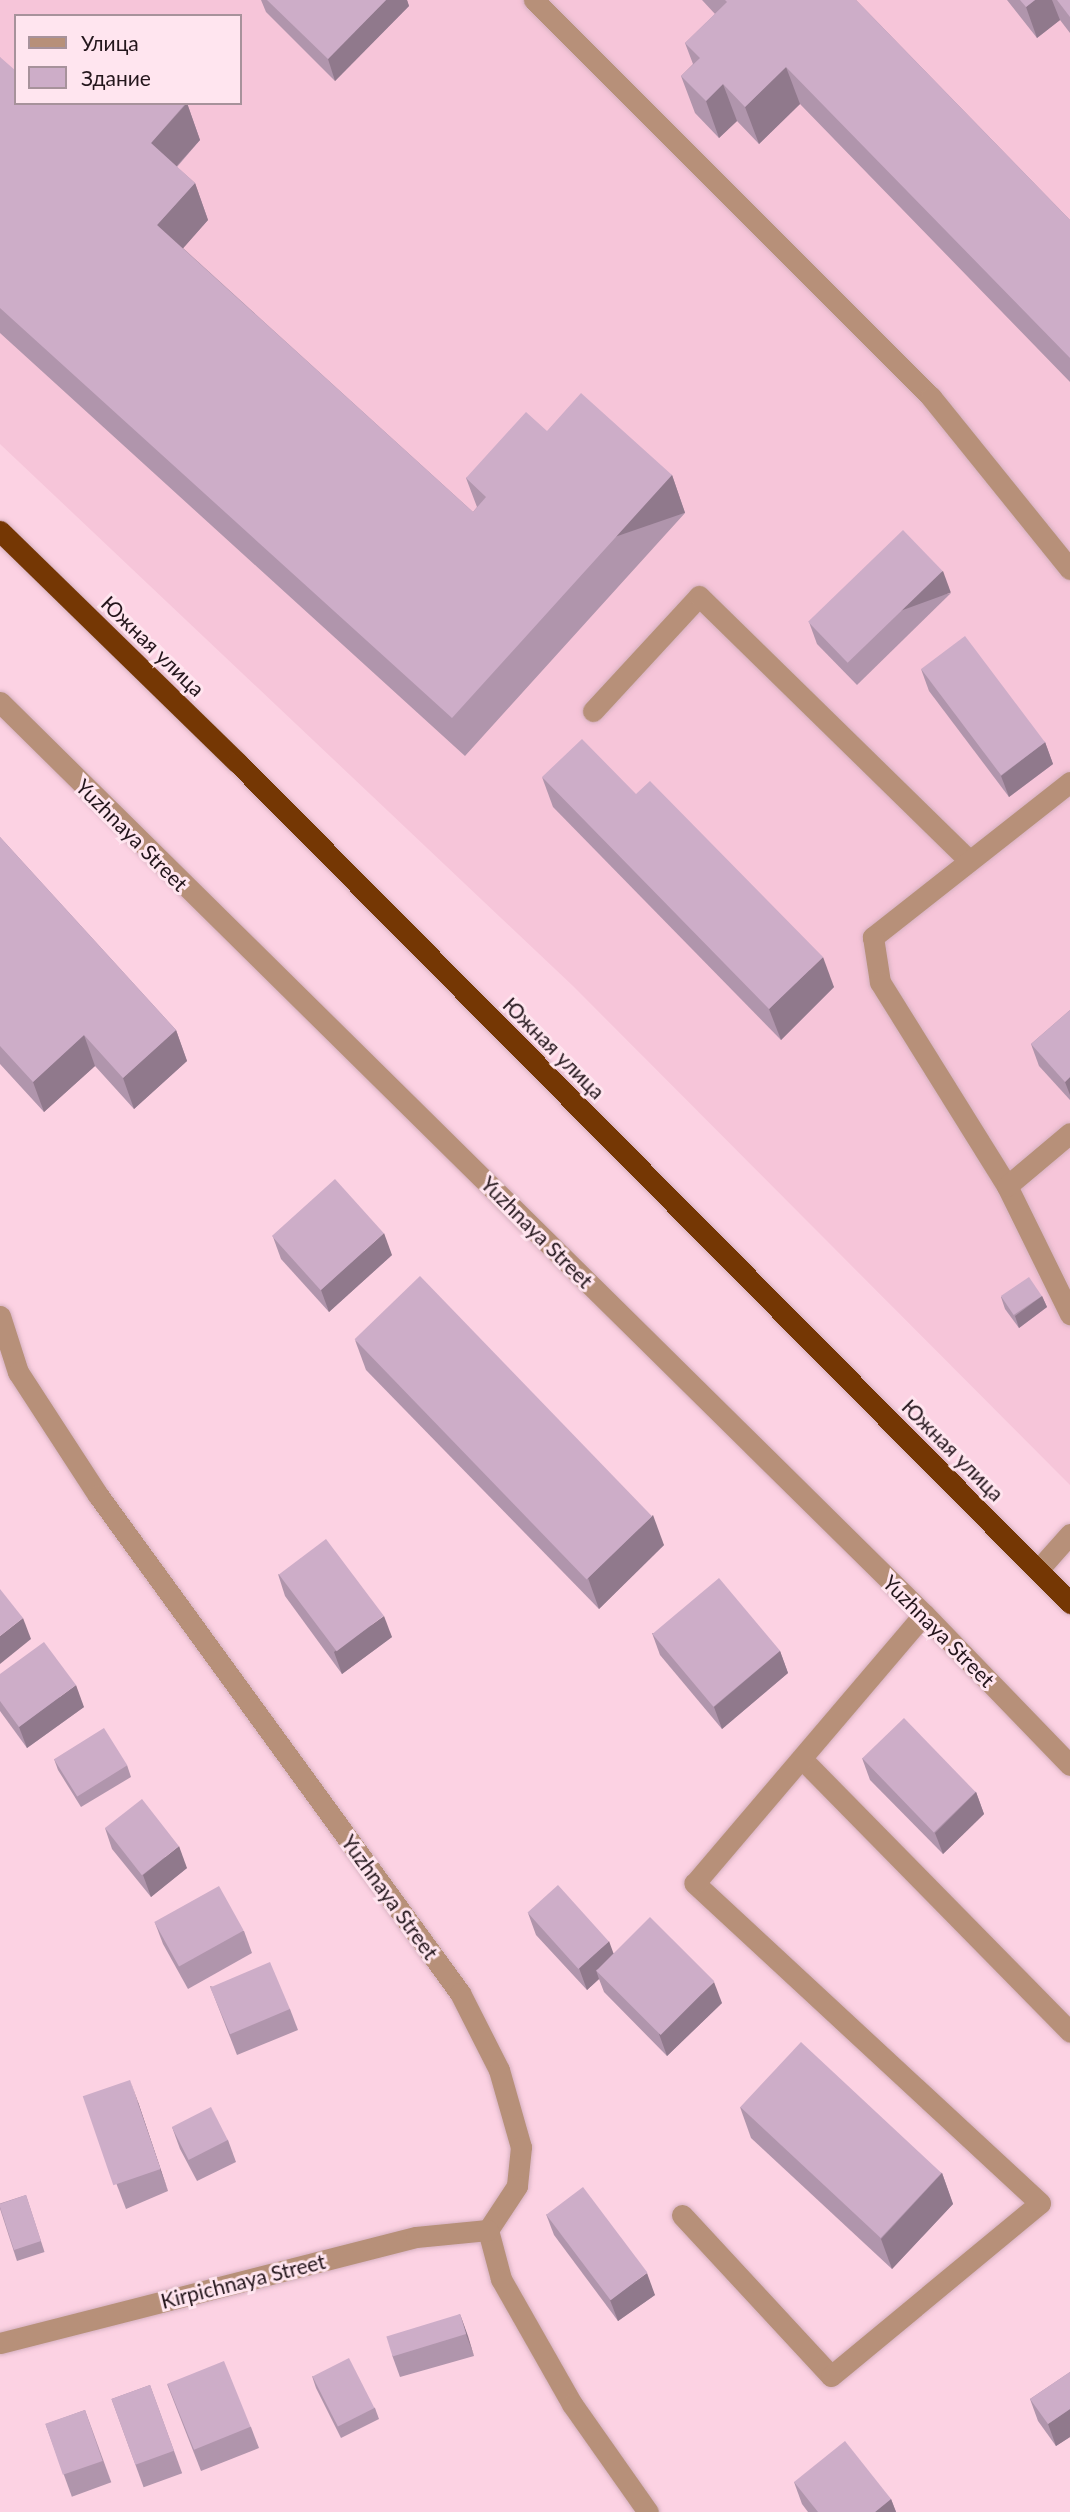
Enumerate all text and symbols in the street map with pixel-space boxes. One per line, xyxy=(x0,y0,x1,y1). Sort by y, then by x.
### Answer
legend xyxy=(14,14,242,105)
text: Улица xyxy=(81,30,139,55)
text: Здание xyxy=(81,65,151,90)
street label: Южная улица xyxy=(96,591,210,701)
street label: Yuzhnaya Street xyxy=(71,774,193,896)
street label: Южная улица xyxy=(498,992,610,1104)
street label: Yuzhnaya Street xyxy=(476,1171,598,1293)
street label: Южная улица xyxy=(897,1394,1009,1506)
street label: Yuzhnaya Street xyxy=(878,1570,1000,1692)
street label: Yuzhnaya Street xyxy=(336,1830,444,1964)
street label: Kirpichnaya Street xyxy=(158,2248,328,2314)

